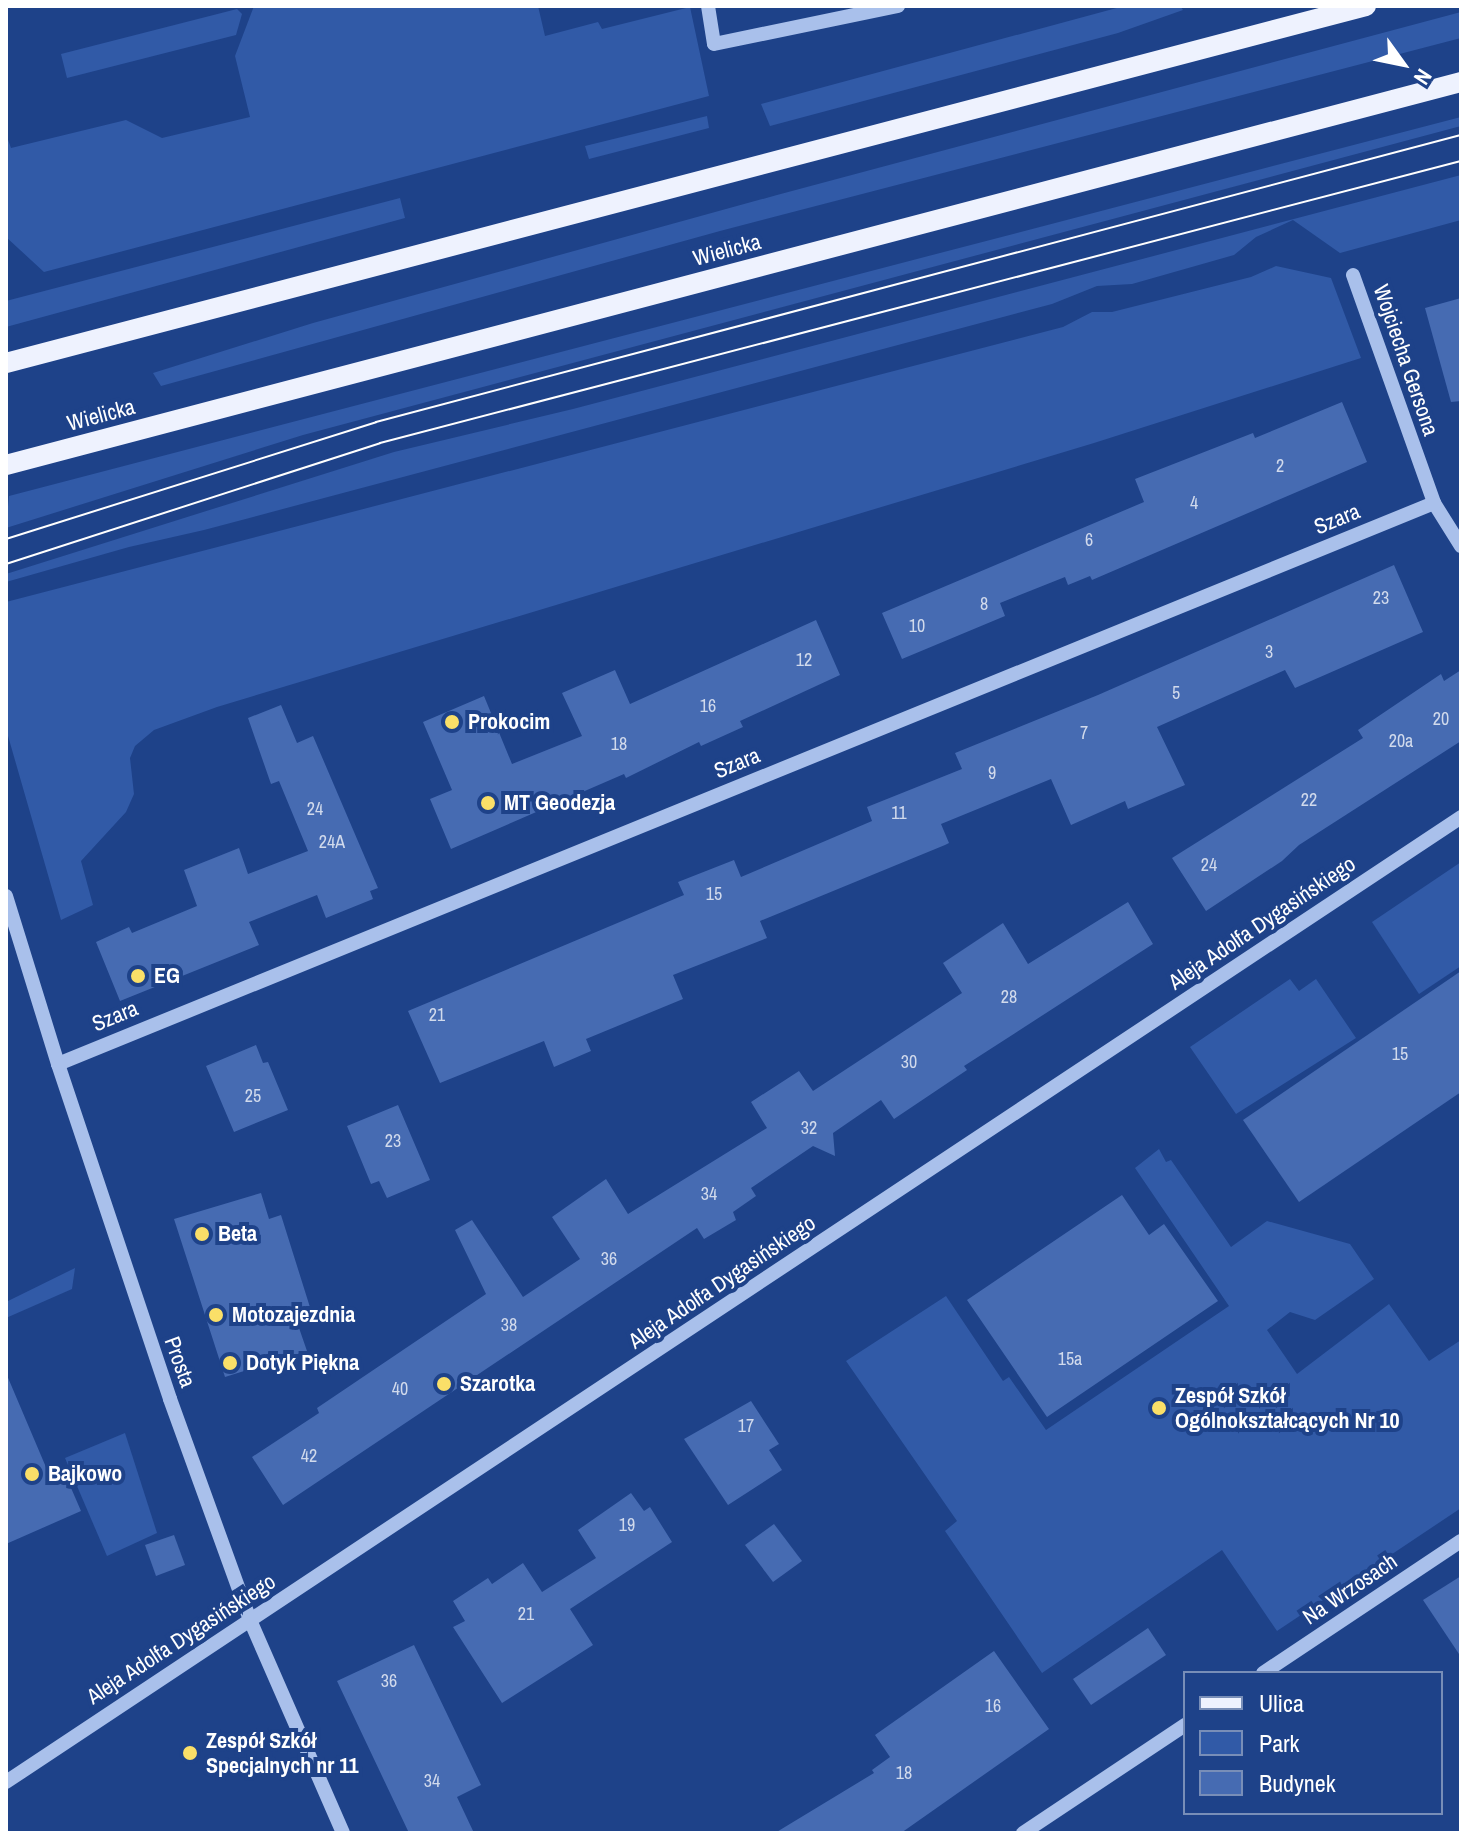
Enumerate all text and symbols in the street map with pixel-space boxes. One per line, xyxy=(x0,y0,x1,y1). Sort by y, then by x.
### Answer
north arrow xyxy=(1363,24,1443,104)
text: N xyxy=(1407,63,1439,91)
street label: Wielicka xyxy=(690,228,764,272)
street label: Wojciecha Gersona xyxy=(1368,281,1444,439)
street label: Wielicka xyxy=(64,393,138,437)
house number: 2 xyxy=(1276,455,1284,477)
house number: 4 xyxy=(1190,492,1198,514)
street label: Szara xyxy=(1310,498,1364,540)
house number: 6 xyxy=(1085,529,1093,551)
house number: 23 xyxy=(1373,587,1389,609)
house number: 8 xyxy=(980,593,988,615)
house number: 10 xyxy=(909,615,925,637)
house number: 3 xyxy=(1265,641,1273,663)
house number: 12 xyxy=(796,649,812,671)
house number: 5 xyxy=(1172,682,1180,704)
house number: 16 xyxy=(700,695,716,717)
house number: 20 xyxy=(1433,708,1449,730)
place label: Prokocim xyxy=(468,709,550,735)
marker: Prokocim xyxy=(443,713,461,731)
house number: 7 xyxy=(1080,722,1088,744)
house number: 20a xyxy=(1389,730,1413,752)
house number: 18 xyxy=(611,733,627,755)
street label: Szara xyxy=(710,742,764,784)
house number: 9 xyxy=(988,762,996,784)
house number: 22 xyxy=(1301,789,1317,811)
place label: MT Geodezja xyxy=(504,790,615,816)
marker: MT Geodezja xyxy=(479,794,497,812)
house number: 24 xyxy=(307,798,323,820)
house number: 11 xyxy=(891,802,907,824)
house number: 24A xyxy=(319,831,345,853)
street label: Aleja Adolfa Dygasińskiego xyxy=(1163,850,1361,996)
house number: 24 xyxy=(1201,854,1217,876)
house number: 15 xyxy=(706,883,722,905)
place label: EG xyxy=(154,963,180,989)
marker: EG xyxy=(129,967,147,985)
house number: 28 xyxy=(1001,986,1017,1008)
street label: Szara xyxy=(88,995,142,1037)
house number: 21 xyxy=(429,1004,445,1026)
house number: 15 xyxy=(1392,1043,1408,1065)
house number: 30 xyxy=(901,1051,917,1073)
house number: 25 xyxy=(245,1085,261,1107)
house number: 32 xyxy=(801,1117,817,1139)
house number: 23 xyxy=(385,1130,401,1152)
house number: 34 xyxy=(701,1183,717,1205)
street label: Aleja Adolfa Dygasińskiego xyxy=(623,1209,821,1355)
place label: Beta xyxy=(218,1221,257,1247)
marker: Beta xyxy=(193,1225,211,1243)
house number: 36 xyxy=(601,1248,617,1270)
place label: Motozajezdnia xyxy=(232,1302,355,1328)
marker: Motozajezdnia xyxy=(207,1306,225,1324)
house number: 38 xyxy=(501,1314,517,1336)
street label: Prosta xyxy=(159,1333,201,1391)
house number: 15a xyxy=(1058,1348,1082,1370)
place label: Dotyk Piękna xyxy=(246,1350,359,1376)
marker: Dotyk Piękna xyxy=(221,1354,239,1372)
place label: Szarotka xyxy=(460,1371,535,1397)
marker: Szarotka xyxy=(435,1375,453,1393)
house number: 40 xyxy=(392,1378,408,1400)
place label: Zespół Szkół Ogólnokształcących Nr 10 xyxy=(1175,1382,1400,1434)
marker: Zespół Szkół Ogólnokształcących Nr 10 xyxy=(1150,1399,1168,1417)
house number: 17 xyxy=(738,1415,754,1437)
house number: 42 xyxy=(301,1445,317,1467)
place label: Bajkowo xyxy=(48,1461,122,1487)
marker: Bajkowo xyxy=(23,1465,41,1483)
house number: 19 xyxy=(619,1514,635,1536)
street label: Na Wrzosach xyxy=(1298,1548,1402,1630)
street label: Aleja Adolfa Dygasińskiego xyxy=(81,1568,281,1710)
house number: 21 xyxy=(518,1603,534,1625)
house number: 36 xyxy=(381,1670,397,1692)
legend xyxy=(1183,1671,1443,1815)
text: Ulica xyxy=(1259,1687,1304,1719)
house number: 16 xyxy=(985,1695,1001,1717)
place label: Zespół Szkół Specjalnych nr 11 xyxy=(206,1727,358,1778)
text: Park xyxy=(1259,1727,1299,1759)
marker: Zespół Szkół Specjalnych nr 11 xyxy=(181,1744,199,1762)
house number: 18 xyxy=(896,1762,912,1784)
text: Budynek xyxy=(1259,1767,1336,1799)
house number: 34 xyxy=(424,1770,440,1792)

